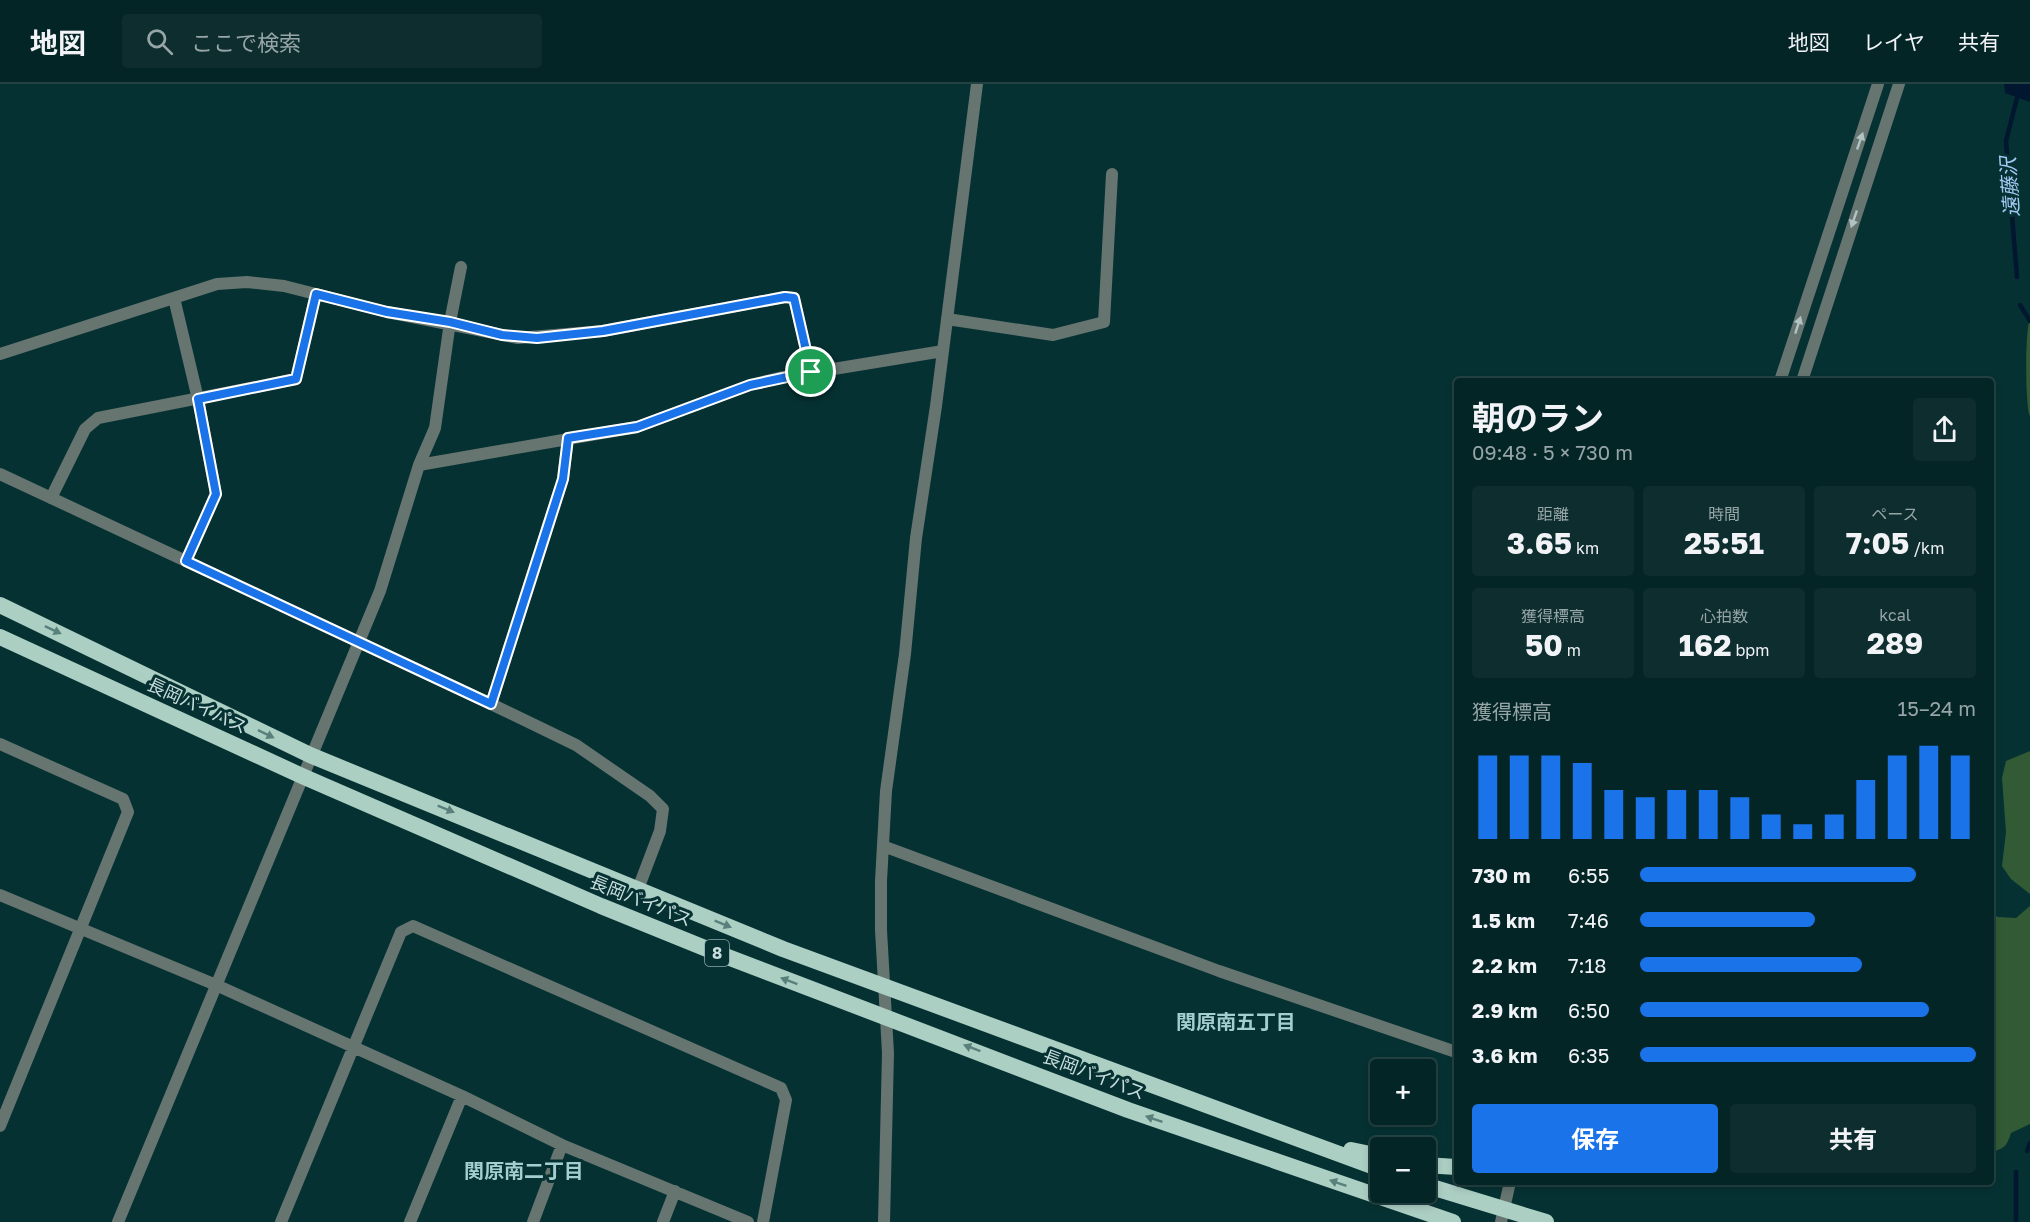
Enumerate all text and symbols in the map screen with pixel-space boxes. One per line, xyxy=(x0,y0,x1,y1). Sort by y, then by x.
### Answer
search box xyxy=(122,14,542,68)
icon: search xyxy=(143,25,176,58)
text: 地図 xyxy=(30,26,86,59)
text: ここで検索 xyxy=(191,29,301,56)
text: 地図 xyxy=(1788,29,1830,55)
text: レイヤ xyxy=(1863,29,1925,55)
text: 共有 xyxy=(1958,29,2000,55)
one-way arrow xyxy=(1856,132,1866,150)
water label: 遠藤沢 xyxy=(1995,153,2023,218)
one-way arrow xyxy=(1849,211,1859,229)
one-way arrow xyxy=(1794,316,1803,334)
pin xyxy=(785,346,836,397)
icon: arrive xyxy=(794,355,827,388)
text: 朝のラン xyxy=(1472,398,1604,437)
button: share xyxy=(1913,398,1976,461)
text: 09:48 · 5 × 730 m xyxy=(1472,440,1633,464)
text: 距離 xyxy=(1537,504,1569,524)
text: 時間 xyxy=(1708,504,1740,524)
text: ペース xyxy=(1871,504,1919,524)
text: 3.65 xyxy=(1507,525,1572,561)
text: 25:51 xyxy=(1684,525,1764,561)
text: 7:05 xyxy=(1846,525,1909,561)
text: km xyxy=(1572,538,1599,558)
text: /km xyxy=(1909,538,1944,558)
text: kcal xyxy=(1879,605,1911,625)
text: 獲得標高 xyxy=(1521,606,1585,626)
text: 心拍数 xyxy=(1700,606,1748,626)
one-way arrow xyxy=(44,625,61,634)
text: 289 xyxy=(1867,625,1923,661)
text: 50 xyxy=(1525,627,1563,663)
text: 162 xyxy=(1679,627,1731,663)
text: m xyxy=(1563,640,1581,660)
text: bpm xyxy=(1731,640,1769,660)
street label: 長岡バイパス xyxy=(144,672,251,738)
text: 15–24 m xyxy=(1898,696,1976,720)
text: 獲得標高 xyxy=(1472,699,1552,723)
one-way arrow xyxy=(257,728,275,738)
one-way arrow xyxy=(437,805,455,815)
text: 730 m xyxy=(1472,863,1531,887)
text: 6:55 xyxy=(1568,863,1609,887)
street label: 長岡バイパス xyxy=(587,870,695,930)
text: 1.5 km xyxy=(1472,908,1535,932)
text: 7:46 xyxy=(1568,908,1609,932)
one-way arrow xyxy=(714,919,732,929)
road number: 8 xyxy=(705,940,729,966)
text: 2.2 km xyxy=(1472,953,1537,977)
text: 7:18 xyxy=(1568,953,1607,977)
one-way arrow xyxy=(780,975,798,985)
text: 2.9 km xyxy=(1472,998,1537,1022)
text: 6:50 xyxy=(1568,998,1610,1022)
district label: 関原南五丁目 xyxy=(1176,1009,1296,1033)
one-way arrow xyxy=(963,1043,981,1053)
text: 3.6 km xyxy=(1472,1043,1537,1067)
text: 6:35 xyxy=(1568,1043,1609,1067)
street label: 長岡バイパス xyxy=(1040,1045,1149,1104)
map controls xyxy=(1370,1059,1436,1203)
button: + xyxy=(1370,1059,1436,1125)
button: 保存 xyxy=(1472,1104,1718,1173)
button: 共有 xyxy=(1730,1104,1976,1173)
one-way arrow xyxy=(1145,1113,1163,1123)
button: − xyxy=(1370,1137,1436,1203)
district label: 関原南二丁目 xyxy=(464,1158,584,1182)
one-way arrow xyxy=(1329,1178,1347,1187)

